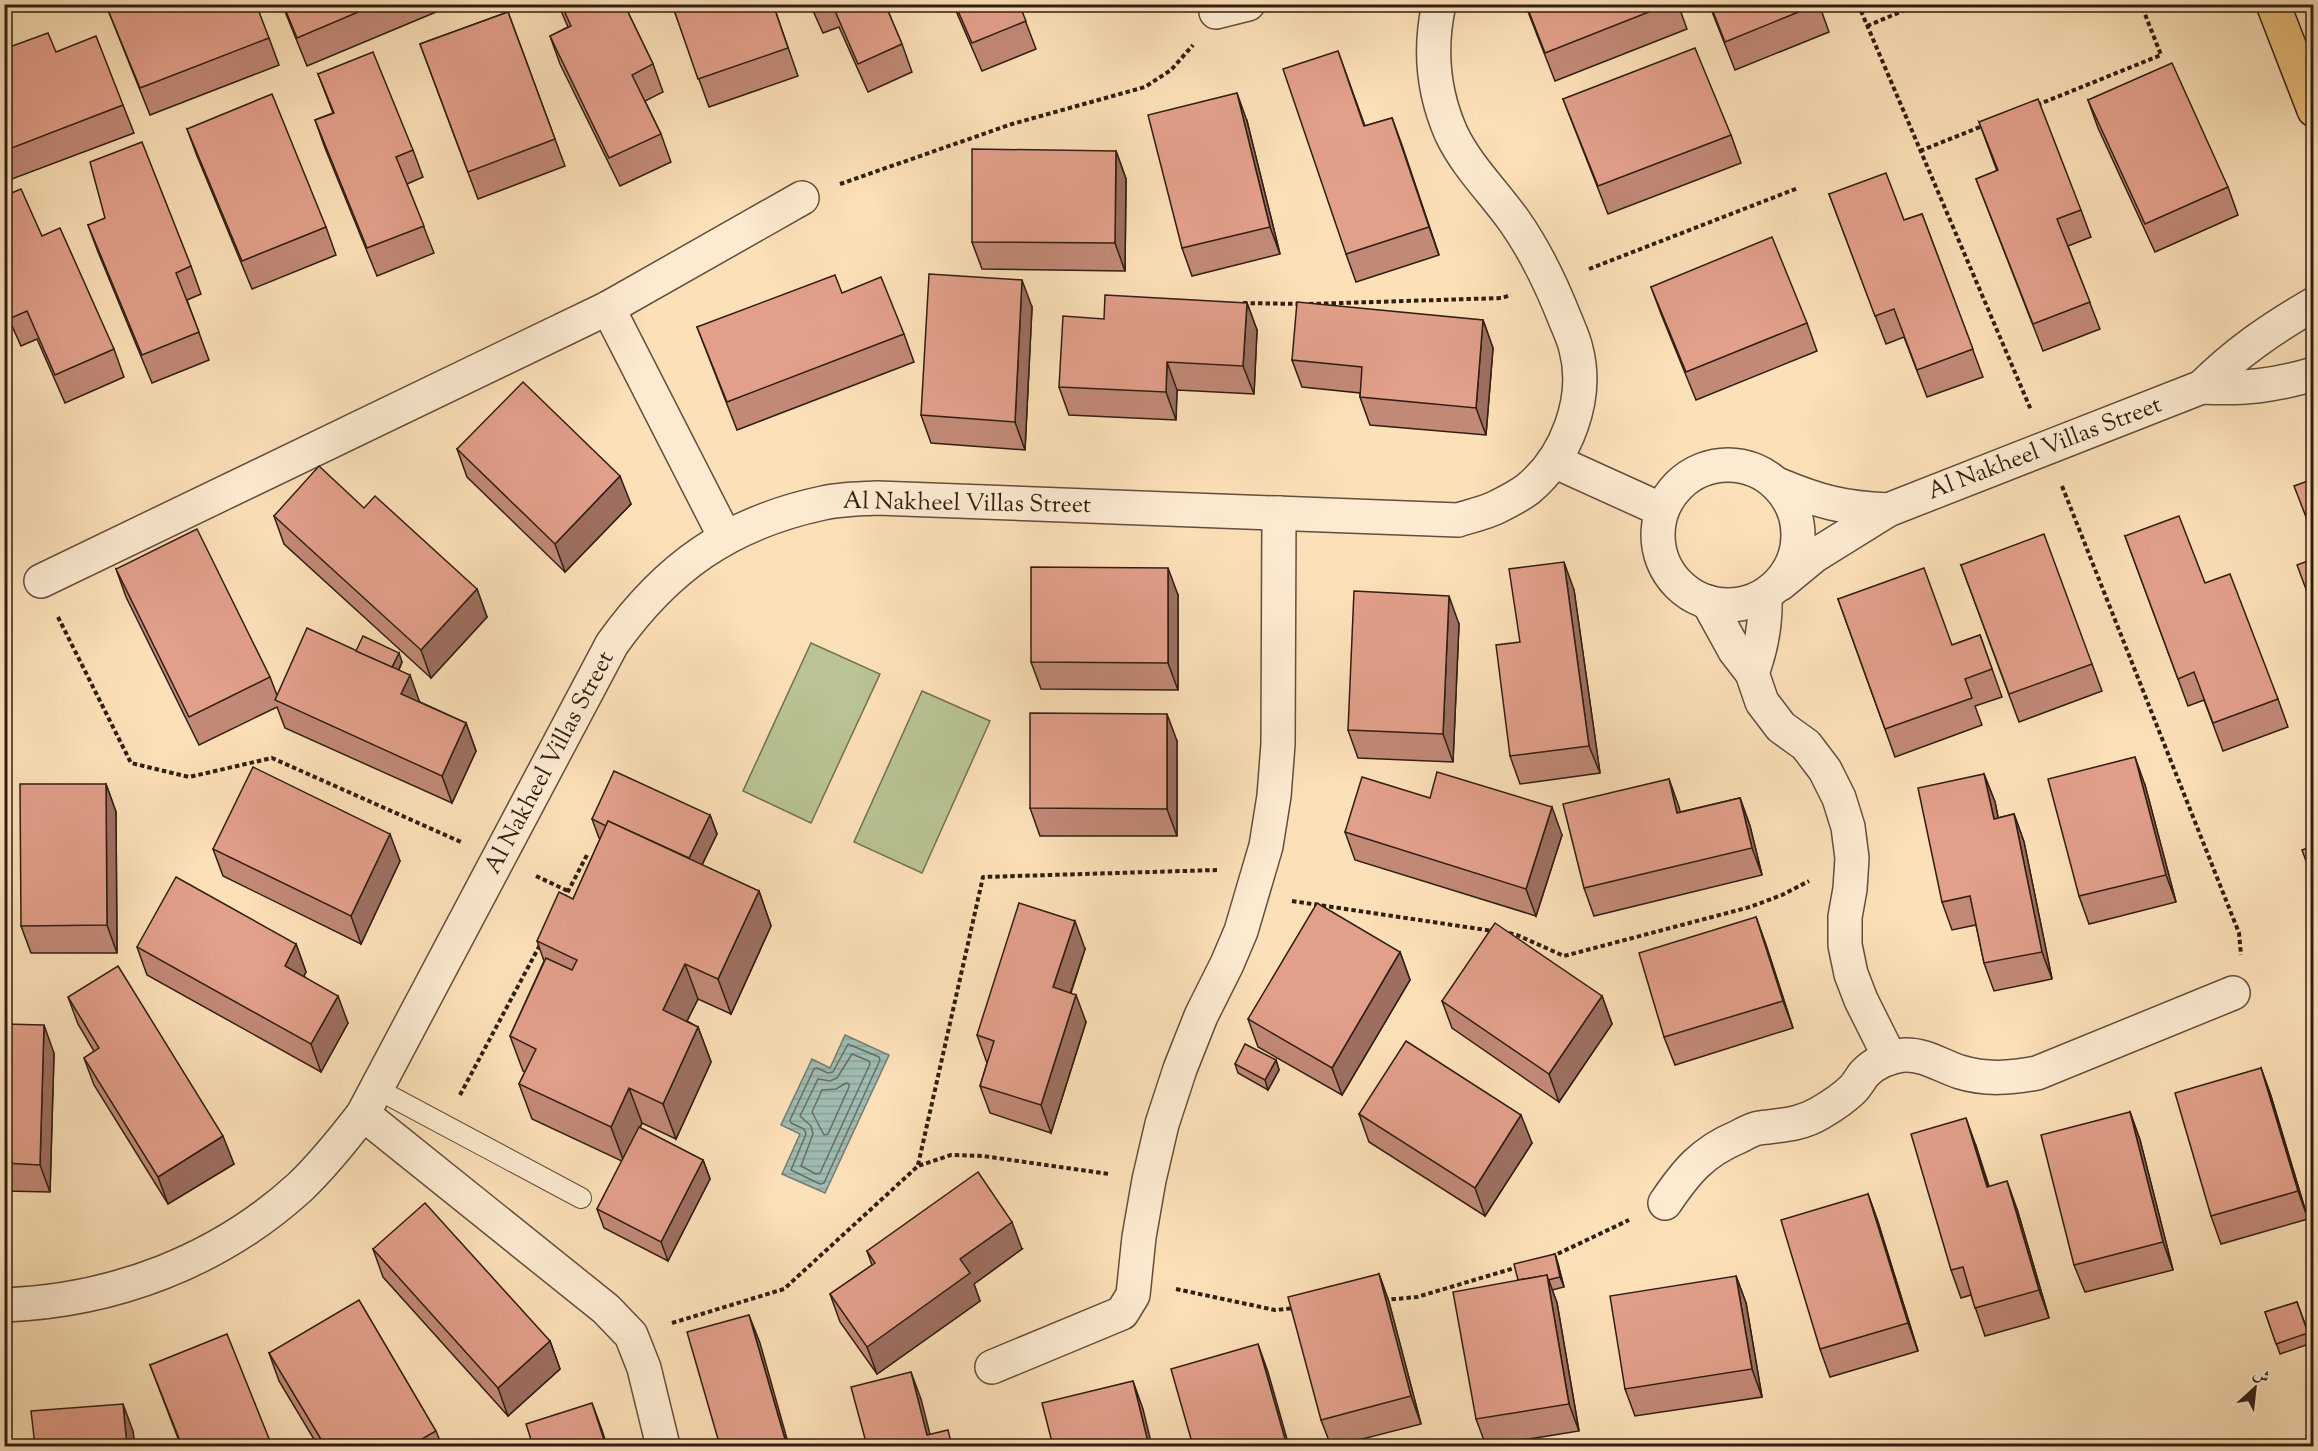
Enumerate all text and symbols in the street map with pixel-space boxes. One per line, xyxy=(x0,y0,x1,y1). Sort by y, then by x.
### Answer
street label: Al Nakheel Villas Street xyxy=(1923,389,2167,509)
street label: Al Nakheel Villas Street xyxy=(843,485,1091,523)
street label: Al Nakheel Villas Street xyxy=(477,645,623,881)
north arrow xyxy=(2225,1358,2285,1418)
text: ش xyxy=(2248,1363,2273,1391)

